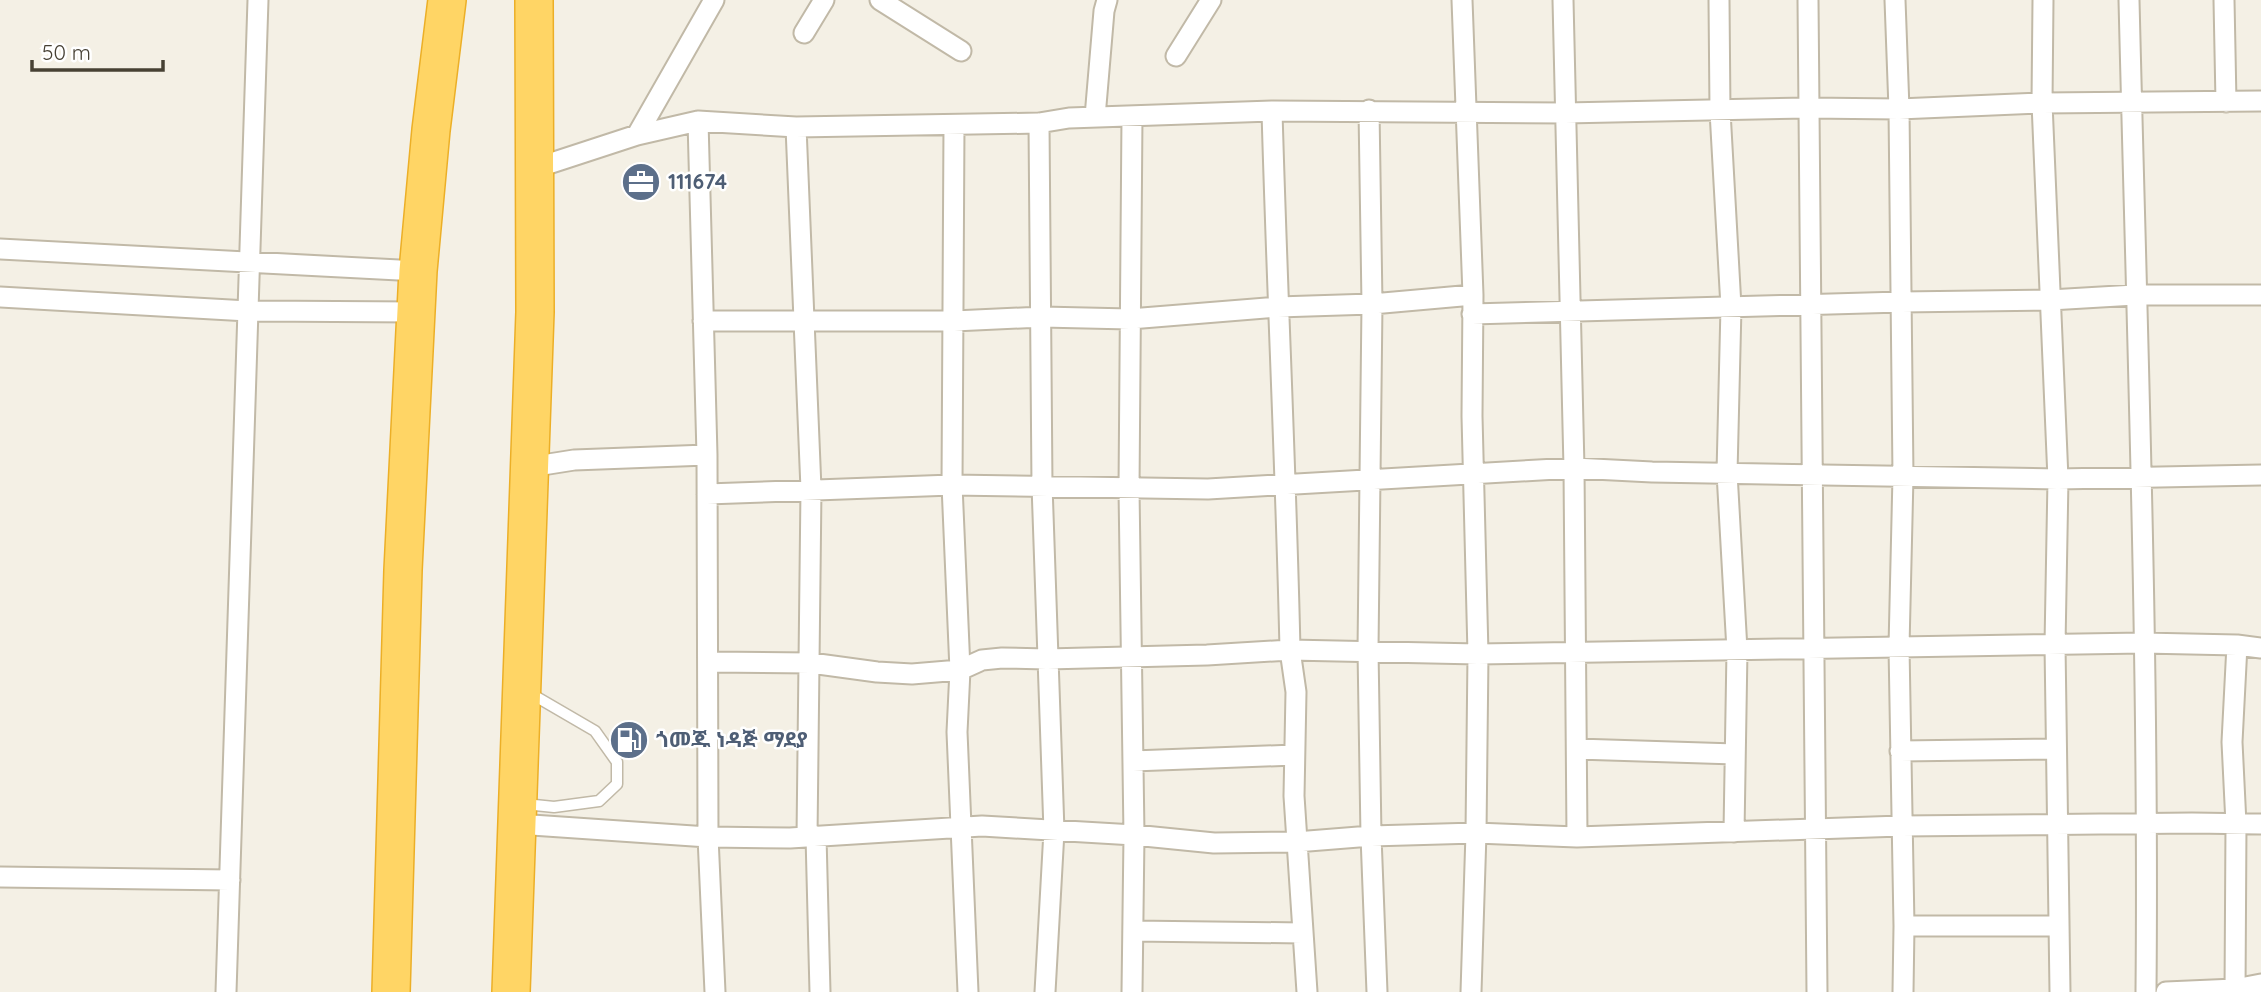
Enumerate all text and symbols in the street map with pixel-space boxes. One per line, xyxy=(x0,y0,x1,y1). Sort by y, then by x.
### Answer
scale bar xyxy=(32,28,163,72)
text: 50 m xyxy=(42,39,91,65)
office icon: 111674 xyxy=(620,161,662,203)
place label: 111674 xyxy=(668,168,727,194)
fuel station icon: ጎመጁ ነዳጅ ማደያ xyxy=(608,719,650,761)
place label: ጎመጁ ነዳጅ ማደያ xyxy=(656,726,808,752)

